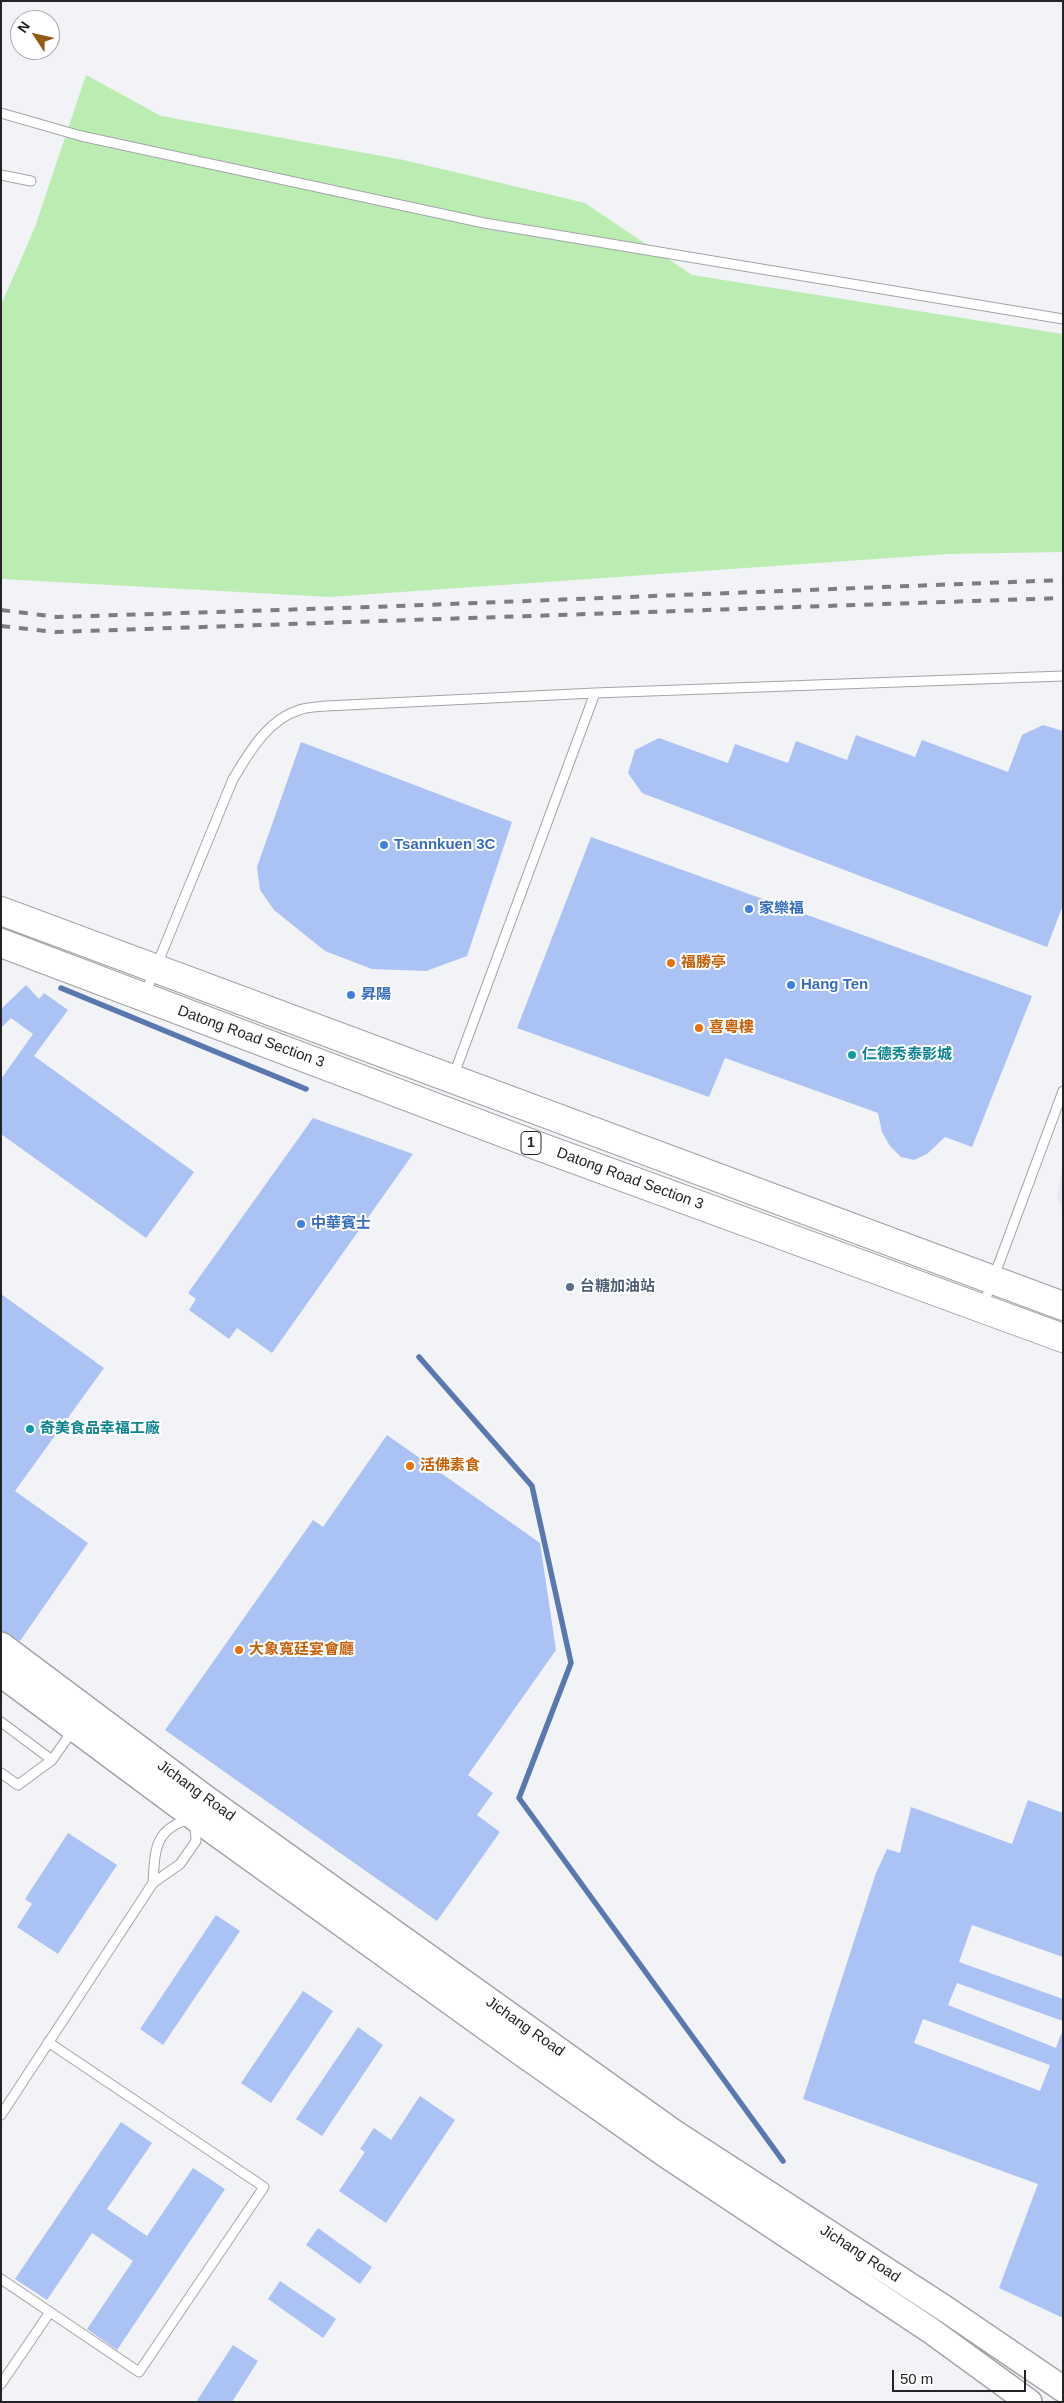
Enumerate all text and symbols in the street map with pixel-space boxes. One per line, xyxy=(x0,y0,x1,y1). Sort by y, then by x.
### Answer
north arrow xyxy=(10,10,60,60)
text: N xyxy=(14,18,33,36)
place label: Tsannkuen 3C xyxy=(394,836,495,854)
marker: Tsannkuen 3C xyxy=(378,839,390,851)
place label: 家樂福 xyxy=(759,900,804,918)
marker: 家樂福 xyxy=(743,903,755,915)
place label: 福勝亭 xyxy=(681,954,726,972)
marker: 福勝亭 xyxy=(665,957,677,969)
place label: Hang Ten xyxy=(801,976,868,994)
marker: Hang Ten xyxy=(785,979,797,991)
place label: 昇陽 xyxy=(361,986,391,1004)
marker: 昇陽 xyxy=(345,989,357,1001)
street label: Datong Road Section 3 xyxy=(175,1002,327,1072)
place label: 喜粵樓 xyxy=(709,1019,754,1037)
marker: 喜粵樓 xyxy=(693,1022,705,1034)
place label: 仁德秀泰影城 xyxy=(862,1046,952,1064)
marker: 仁德秀泰影城 xyxy=(846,1049,858,1061)
road number: 1 xyxy=(521,1132,541,1154)
street label: Datong Road Section 3 xyxy=(554,1144,706,1214)
place label: 中華賓士 xyxy=(311,1215,371,1233)
marker: 中華賓士 xyxy=(295,1218,307,1230)
place label: 台糖加油站 xyxy=(580,1278,655,1296)
marker: 台糖加油站 xyxy=(564,1281,576,1293)
place label: 奇美食品幸福工廠 xyxy=(40,1420,160,1438)
marker: 奇美食品幸福工廠 xyxy=(24,1423,36,1435)
place label: 活佛素食 xyxy=(420,1457,480,1475)
marker: 活佛素食 xyxy=(404,1460,416,1472)
place label: 大象寬廷宴會廳 xyxy=(249,1641,354,1659)
marker: 大象寬廷宴會廳 xyxy=(233,1644,245,1656)
street label: Jichang Road xyxy=(154,1757,238,1825)
street label: Jichang Road xyxy=(482,1993,568,2061)
street label: Jichang Road xyxy=(817,2221,903,2287)
scale bar xyxy=(894,2360,1028,2392)
text: 50 m xyxy=(900,2370,933,2387)

